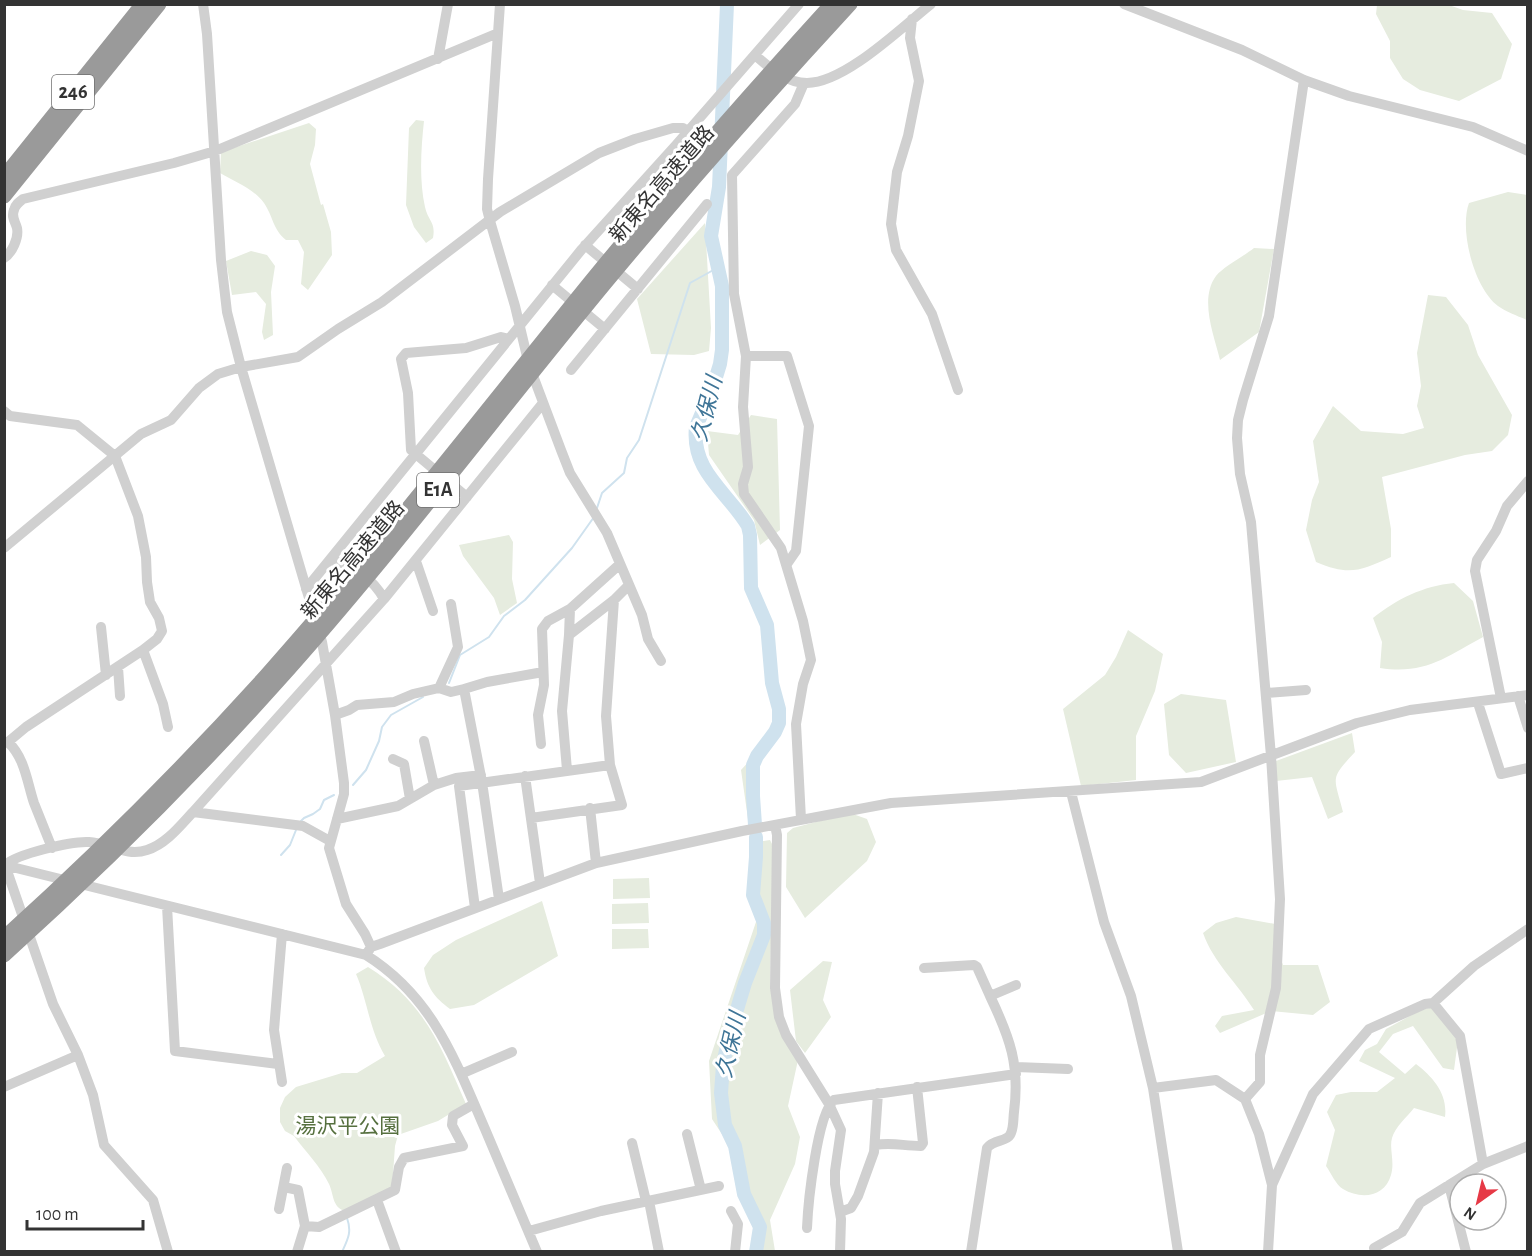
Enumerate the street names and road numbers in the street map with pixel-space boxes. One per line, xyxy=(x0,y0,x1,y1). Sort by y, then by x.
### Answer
road number: 246 xyxy=(52,75,94,109)
street label: 新東名高速道路 xyxy=(605,121,718,246)
road number: E1A xyxy=(417,473,459,507)
street label: 新東名高速道路 xyxy=(297,496,408,623)

